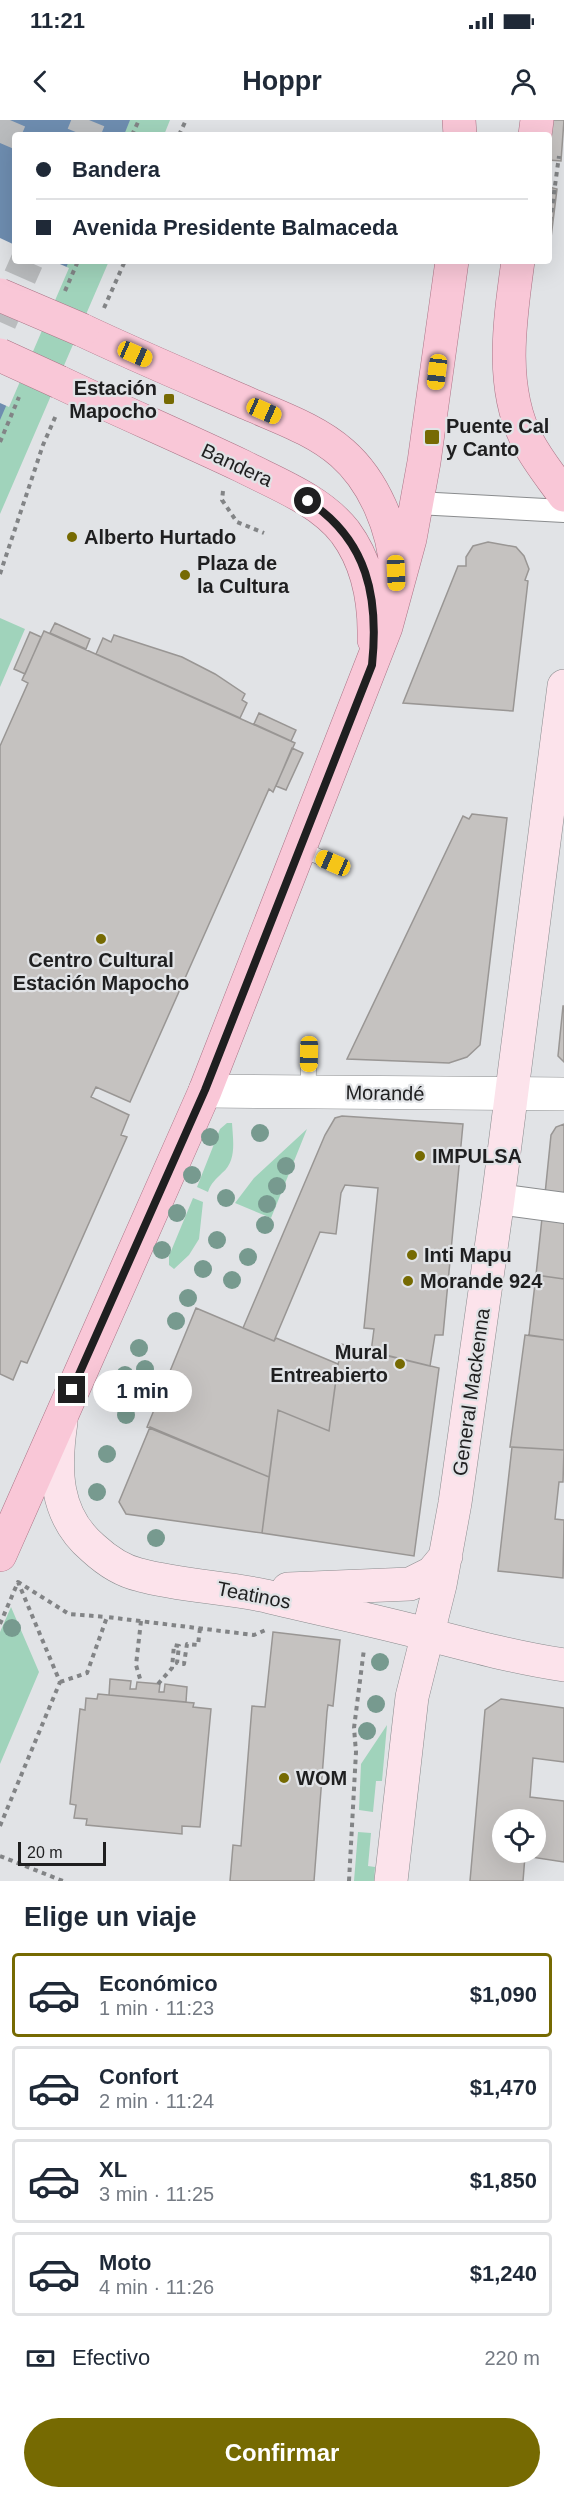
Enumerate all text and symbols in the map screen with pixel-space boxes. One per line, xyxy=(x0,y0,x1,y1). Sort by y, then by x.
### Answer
text: 11:21 xyxy=(30,8,85,33)
icon: back xyxy=(24,65,57,98)
icon: person xyxy=(507,65,540,98)
text: Hoppr xyxy=(242,66,322,96)
text: Bandera xyxy=(72,157,160,182)
text: Avenida Presidente Balmaceda xyxy=(72,215,398,240)
car xyxy=(115,338,155,370)
car xyxy=(426,353,448,391)
place label: Estación Mapocho xyxy=(69,377,157,422)
marker: Estación Mapocho xyxy=(162,392,176,406)
car xyxy=(244,395,284,427)
place label: Puente Cal y Canto xyxy=(446,415,549,460)
marker: Puente Cal y Canto xyxy=(423,428,441,446)
street label: Bandera xyxy=(198,439,277,491)
route start xyxy=(294,487,321,514)
place label: Alberto Hurtado xyxy=(84,526,236,548)
marker: Alberto Hurtado xyxy=(65,530,79,544)
place label: Plaza de la Cultura xyxy=(197,552,290,597)
car xyxy=(386,555,406,591)
marker: Plaza de la Cultura xyxy=(178,568,192,582)
car xyxy=(313,847,353,879)
marker: Centro Cultural Estación Mapocho xyxy=(94,932,108,946)
place label: Centro Cultural Estación Mapocho xyxy=(13,949,189,994)
car xyxy=(300,1036,318,1072)
street label: Morandé xyxy=(345,1081,425,1105)
place label: IMPULSA xyxy=(432,1145,522,1167)
marker: IMPULSA xyxy=(413,1149,427,1163)
place label: Inti Mapu xyxy=(424,1244,512,1266)
marker: Inti Mapu xyxy=(405,1248,419,1262)
place label: Morande 924 xyxy=(420,1270,543,1292)
marker: Morande 924 xyxy=(401,1274,415,1288)
street label: General Mackenna xyxy=(448,1306,494,1477)
place label: Mural Entreabierto xyxy=(270,1341,388,1386)
marker: Mural Entreabierto xyxy=(393,1357,407,1371)
callout: 1 min xyxy=(93,1369,192,1411)
route end xyxy=(58,1376,85,1403)
text: 1 min xyxy=(116,1380,169,1402)
street label: Teatinos xyxy=(215,1577,293,1613)
place label: WOM xyxy=(296,1767,347,1789)
marker: WOM xyxy=(277,1771,291,1785)
map controls xyxy=(492,1809,546,1863)
button: locate xyxy=(492,1809,546,1863)
scale bar xyxy=(18,1839,106,1866)
text: 20 m xyxy=(27,1844,63,1861)
text: Elige un viaje xyxy=(24,1902,197,1932)
icon: car xyxy=(27,1968,81,2022)
text: Económico xyxy=(99,1971,218,1996)
text: $1,090 xyxy=(470,1982,537,2007)
text: 1 min · 11:23 xyxy=(99,1997,214,2019)
icon: car xyxy=(27,2061,81,2115)
text: Confort xyxy=(99,2064,178,2089)
text: $1,470 xyxy=(470,2075,537,2100)
text: 2 min · 11:24 xyxy=(99,2090,214,2112)
icon: car xyxy=(27,2154,81,2208)
text: XL xyxy=(99,2157,127,2182)
text: $1,850 xyxy=(470,2168,537,2193)
text: 3 min · 11:25 xyxy=(99,2183,214,2205)
icon: car xyxy=(27,2247,81,2301)
text: Moto xyxy=(99,2250,152,2275)
text: $1,240 xyxy=(470,2261,537,2286)
text: 4 min · 11:26 xyxy=(99,2276,214,2298)
icon: cash xyxy=(24,2342,57,2375)
text: Efectivo xyxy=(72,2345,150,2370)
text: 220 m xyxy=(484,2347,540,2369)
button: Confirmar xyxy=(24,2418,540,2487)

